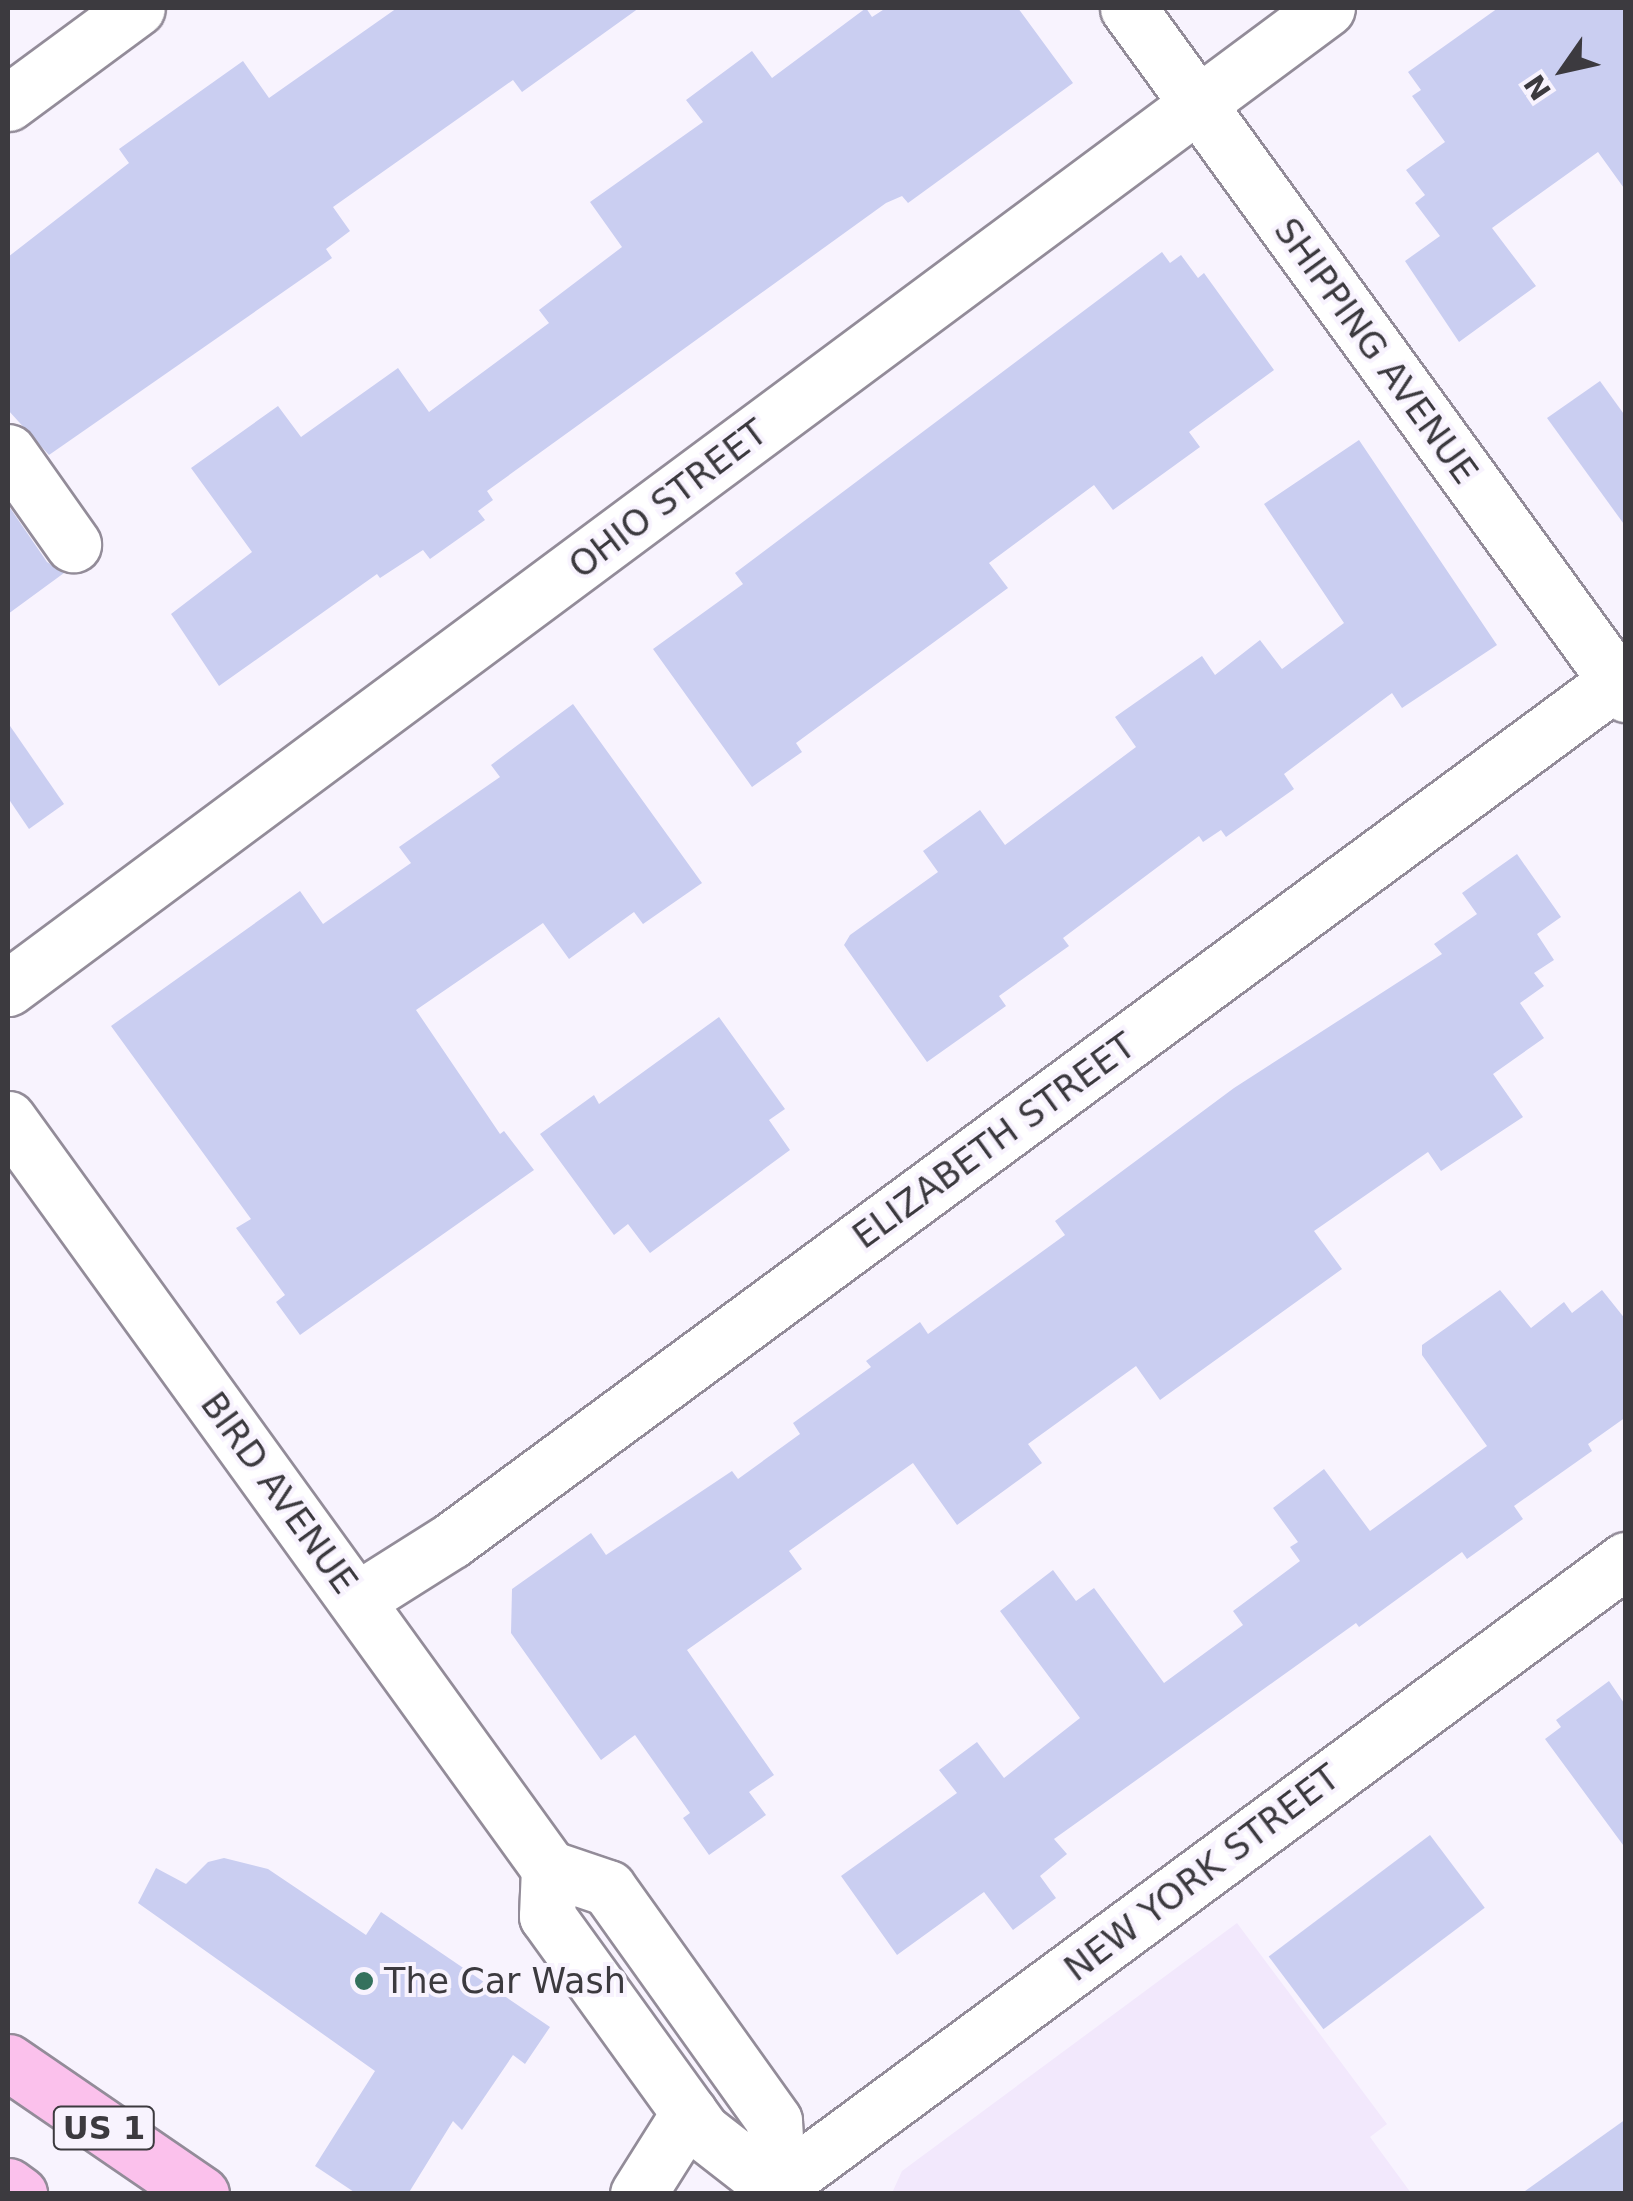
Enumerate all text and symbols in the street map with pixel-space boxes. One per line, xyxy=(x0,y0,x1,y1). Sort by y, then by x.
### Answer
north arrow xyxy=(1513,20,1613,120)
text: N xyxy=(1517,68,1558,106)
street label: SHIPPING AVENUE xyxy=(1266,210,1486,492)
street label: OHIO STREET xyxy=(561,411,775,587)
street label: ELIZABETH STREET xyxy=(845,1025,1143,1257)
street label: BIRD AVENUE xyxy=(192,1384,366,1602)
street label: NEW YORK STREET xyxy=(1056,1756,1348,1990)
place label: The Car Wash xyxy=(384,1960,626,2002)
marker: The Car Wash xyxy=(353,1970,375,1992)
road number: US 1 xyxy=(52,2101,156,2155)

